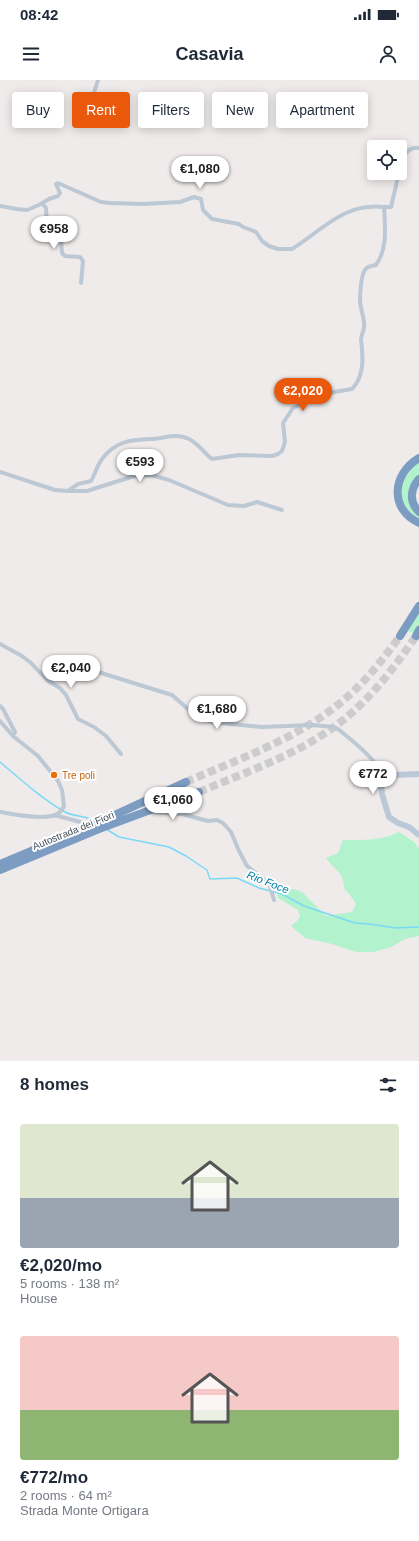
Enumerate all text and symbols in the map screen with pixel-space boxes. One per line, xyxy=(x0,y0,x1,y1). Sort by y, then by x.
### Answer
text: 08:42 xyxy=(20,6,58,23)
icon: menu xyxy=(20,43,42,65)
icon: person xyxy=(377,43,399,65)
text: Casavia xyxy=(175,44,244,64)
chip: Buy xyxy=(12,92,64,128)
chip: Rent xyxy=(72,92,130,128)
chip: Filters xyxy=(138,92,204,128)
chip: New xyxy=(212,92,268,128)
chip: Apartment xyxy=(276,92,368,128)
map controls xyxy=(367,140,407,180)
button: locate xyxy=(367,140,407,180)
pin: €1,080 xyxy=(167,156,233,190)
text: €1,080 xyxy=(180,161,220,176)
pin: €958 xyxy=(30,216,78,250)
text: €958 xyxy=(40,221,68,236)
pin: €2,020 xyxy=(270,378,336,412)
text: €2,020 xyxy=(283,383,323,398)
pin: €593 xyxy=(116,449,164,483)
text: €593 xyxy=(126,454,154,469)
pin: €2,040 xyxy=(38,655,104,689)
text: €2,040 xyxy=(51,660,91,675)
pin: €1,680 xyxy=(184,696,250,730)
text: €1,680 xyxy=(197,701,237,716)
pin: €772 xyxy=(349,761,397,795)
text: €772 xyxy=(359,766,387,781)
marker: Tre poli xyxy=(49,770,59,780)
place label: Tre poli xyxy=(62,770,95,781)
pin: €1,060 xyxy=(140,787,206,821)
text: €1,060 xyxy=(153,792,193,807)
street label: Autostrada dei Fiori xyxy=(31,809,115,852)
water label: Rio Foce xyxy=(245,869,291,895)
icon: filters xyxy=(377,1074,399,1096)
text: 8 homes xyxy=(20,1075,89,1094)
icon: home xyxy=(174,1150,246,1222)
text: €2,020/mo xyxy=(20,1256,102,1275)
text: 5 rooms · 138 m² xyxy=(20,1276,119,1291)
text: House xyxy=(20,1291,58,1306)
icon: home xyxy=(174,1362,246,1434)
text: €772/mo xyxy=(20,1468,88,1487)
text: 2 rooms · 64 m² xyxy=(20,1488,112,1503)
text: Strada Monte Ortigara xyxy=(20,1503,149,1518)

